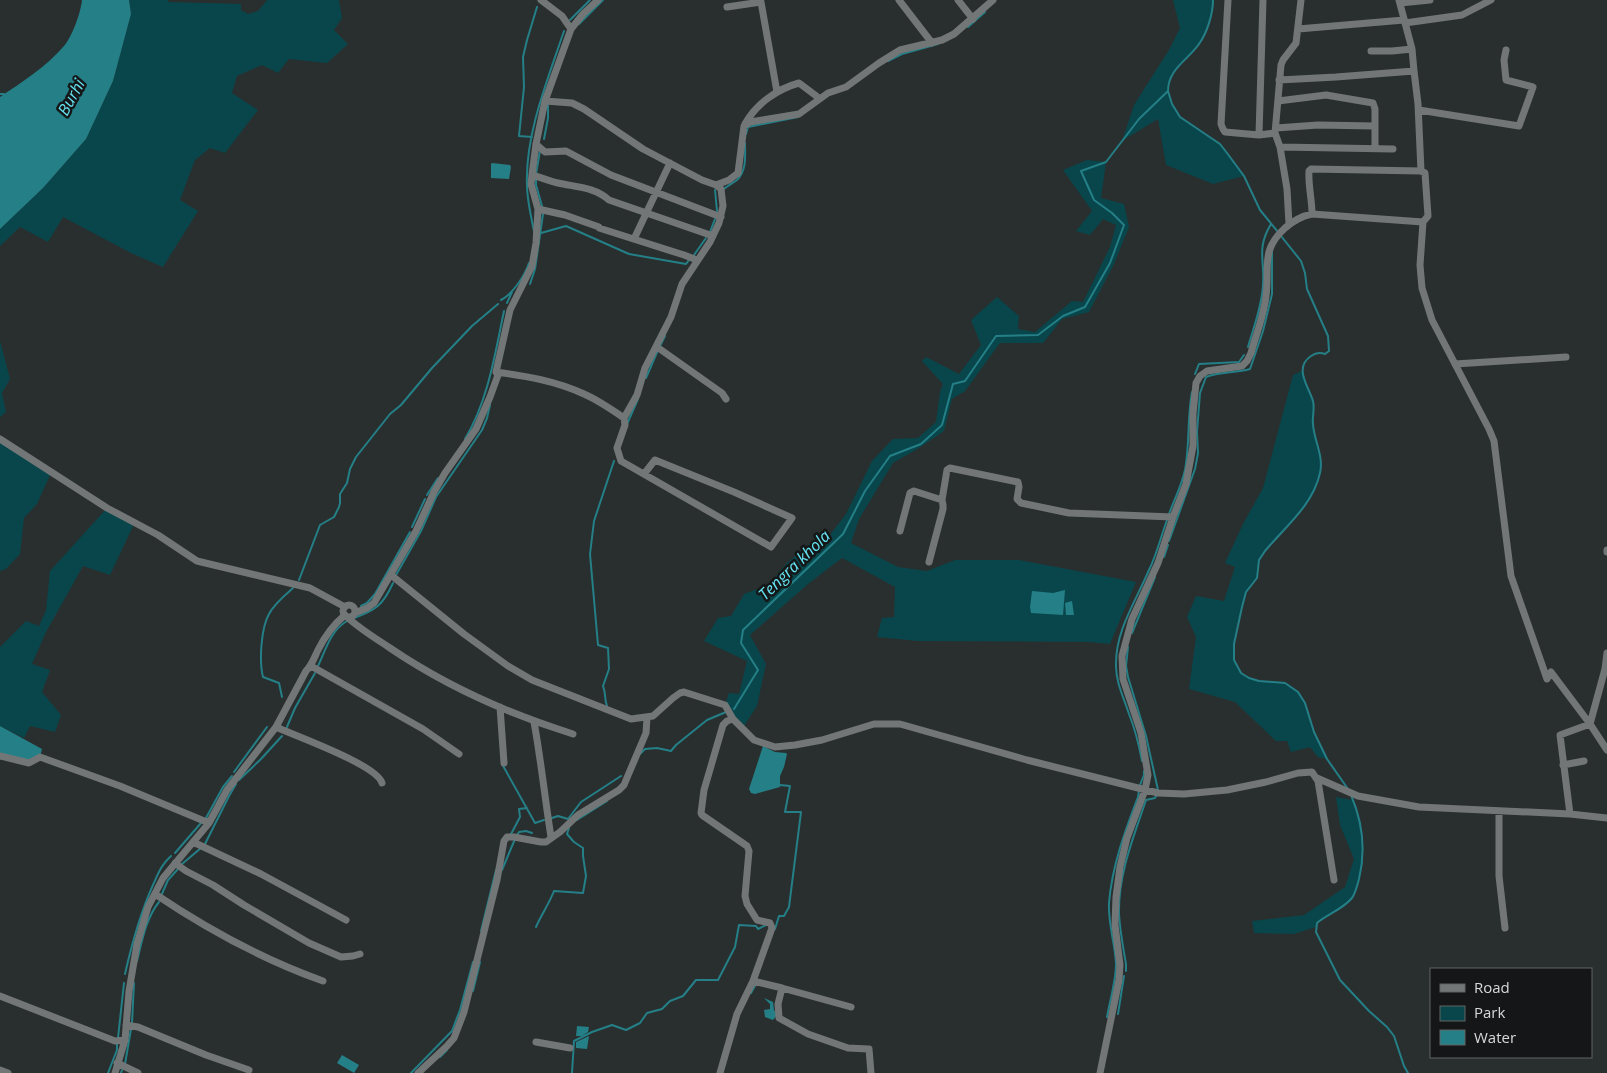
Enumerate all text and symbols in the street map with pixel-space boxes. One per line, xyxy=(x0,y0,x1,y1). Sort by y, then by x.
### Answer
water label: Burhi xyxy=(52,74,90,119)
water label: Tengra khola xyxy=(753,525,835,605)
legend xyxy=(1430,968,1592,1058)
text: Road xyxy=(1474,977,1510,997)
text: Park xyxy=(1474,1002,1505,1022)
text: Water xyxy=(1474,1027,1516,1047)

